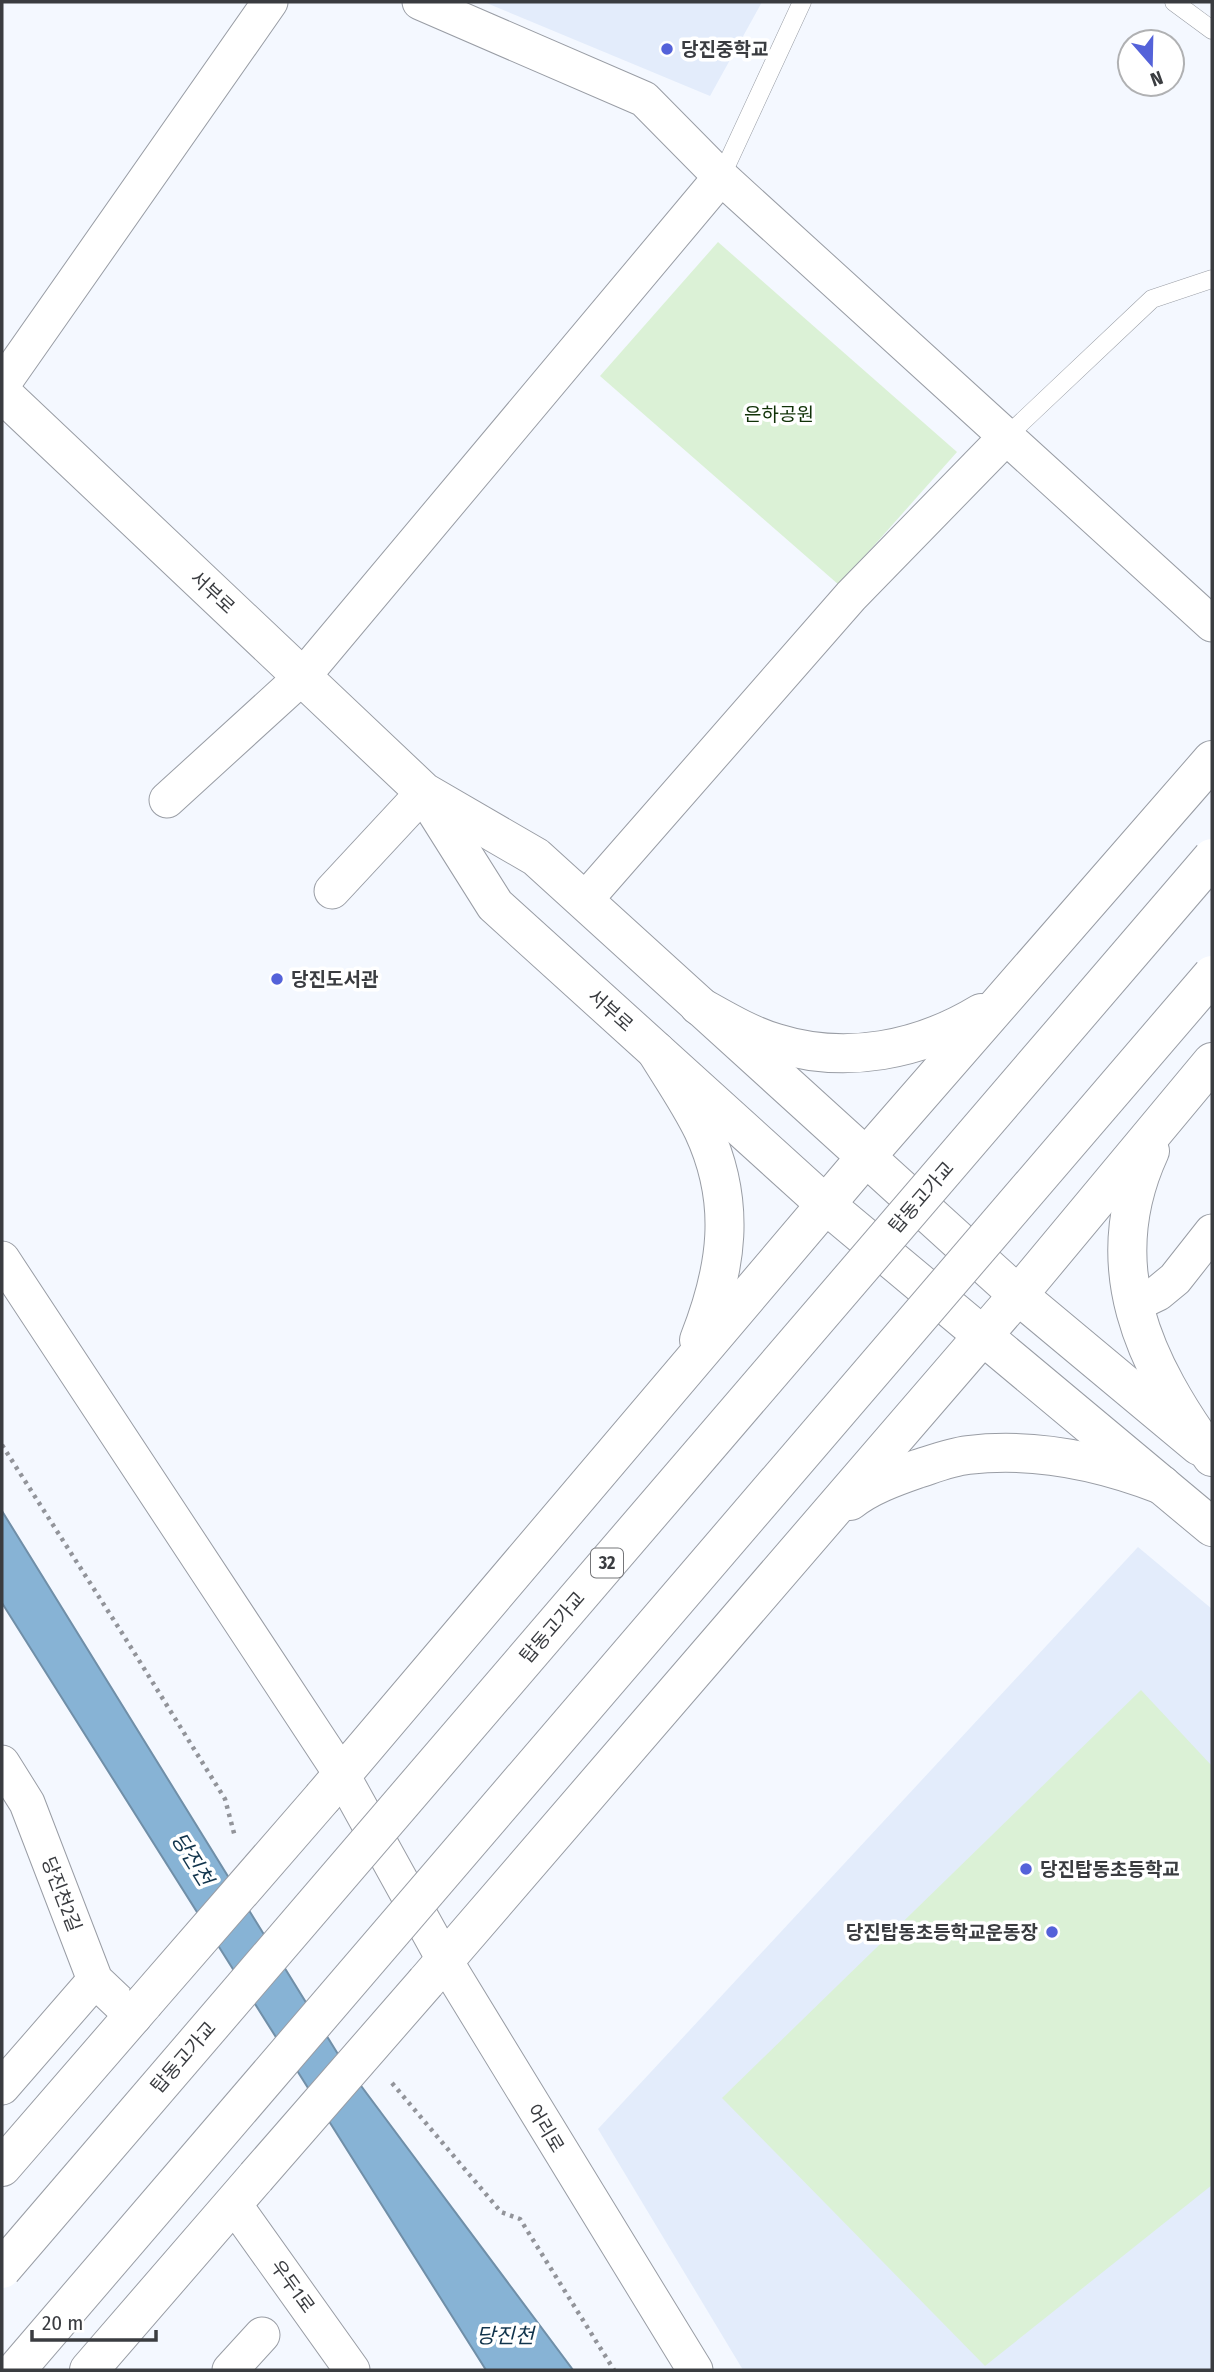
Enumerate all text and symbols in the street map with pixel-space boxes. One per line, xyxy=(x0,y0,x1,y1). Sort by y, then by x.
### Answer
north arrow xyxy=(1116,28,1186,98)
place label: 당진중학교 xyxy=(681,38,768,61)
marker: 당진중학교 xyxy=(659,41,675,57)
text: N xyxy=(1147,66,1166,91)
park label: 은하공원 xyxy=(744,403,814,426)
street label: 서부로 xyxy=(186,566,240,619)
place label: 당진도서관 xyxy=(291,968,379,991)
marker: 당진도서관 xyxy=(269,971,285,987)
street label: 서부로 xyxy=(583,984,638,1036)
street label: 탑동고가교 xyxy=(884,1157,959,1238)
road number: 32 xyxy=(591,1548,623,1578)
street label: 탑동고가교 xyxy=(515,1587,590,1668)
water label: 당진천 xyxy=(166,1828,220,1893)
street label: 당진천2길 xyxy=(37,1854,86,1935)
place label: 당진탑동초등학교 xyxy=(1040,1858,1180,1881)
marker: 당진탑동초등학교 xyxy=(1018,1861,1034,1877)
place label: 당진탑동초등학교운동장 xyxy=(846,1921,1038,1944)
marker: 당진탑동초등학교운동장 xyxy=(1044,1924,1060,1940)
street label: 탑동고가교 xyxy=(146,2017,221,2098)
street label: 어리로 xyxy=(522,2100,569,2157)
street label: 우두1로 xyxy=(266,2255,319,2317)
scale bar xyxy=(32,2298,156,2342)
text: 20 m xyxy=(42,2310,83,2336)
water label: 당진천 xyxy=(476,2323,537,2349)

